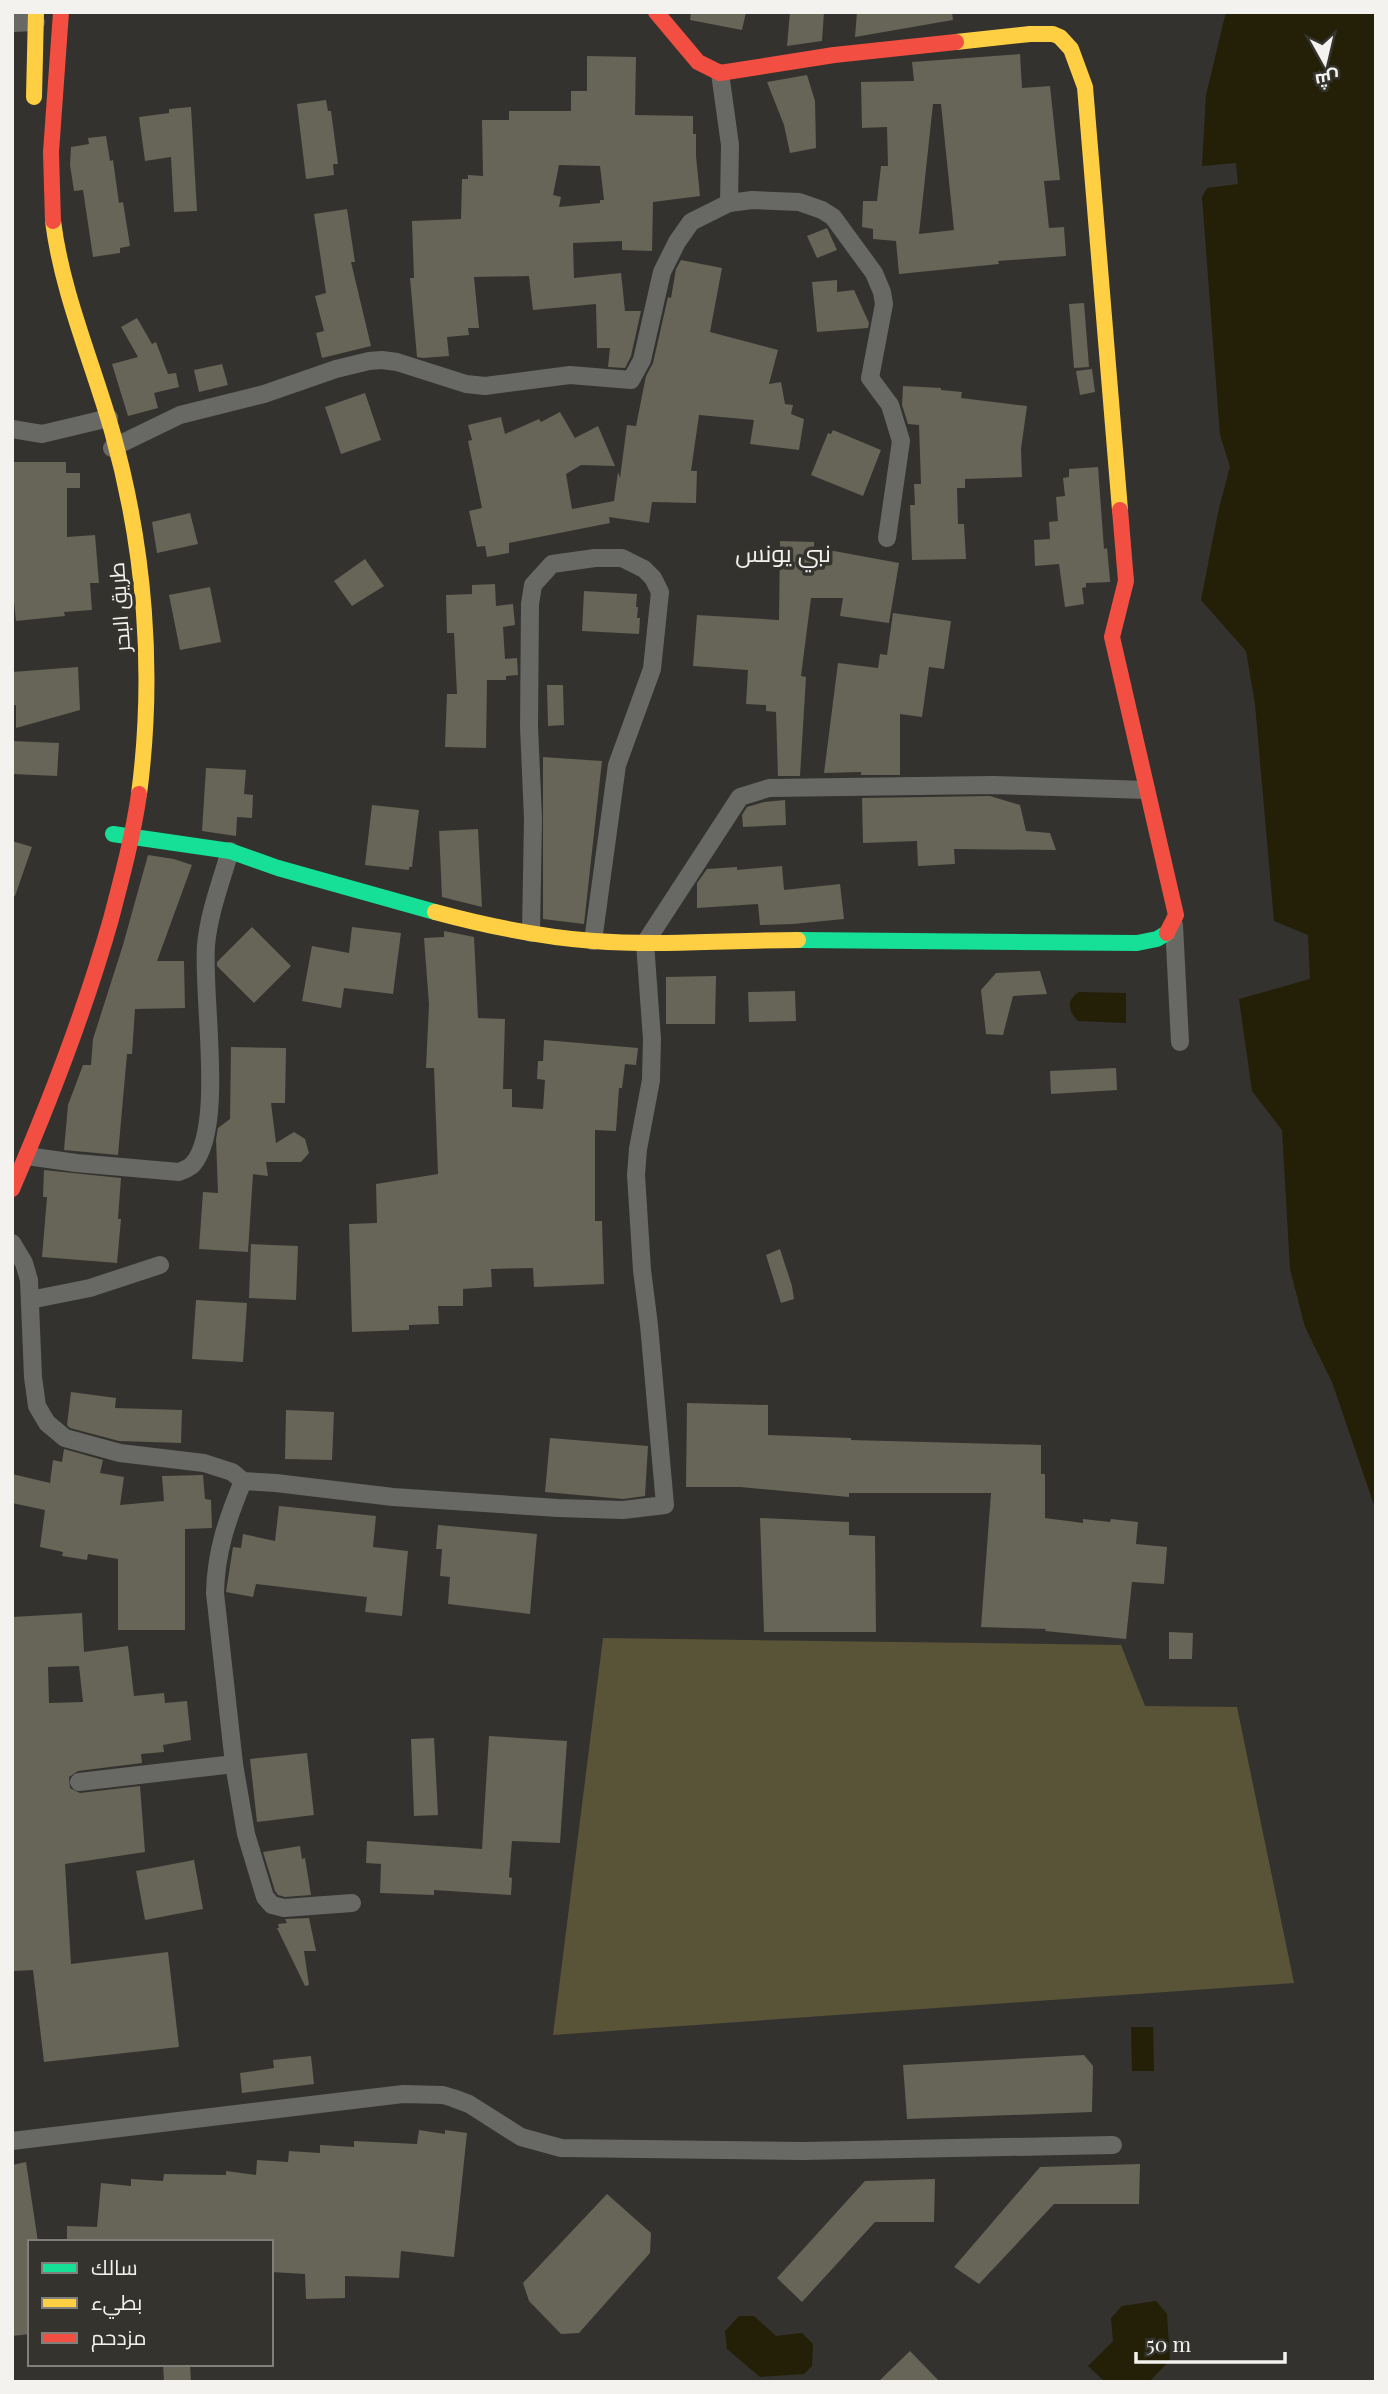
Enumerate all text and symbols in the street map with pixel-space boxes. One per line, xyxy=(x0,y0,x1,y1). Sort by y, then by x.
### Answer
north arrow xyxy=(1290,28,1360,98)
text: ش xyxy=(1314,66,1341,95)
district label: نبي يونس xyxy=(735,536,831,573)
street label: طريق البحر xyxy=(101,561,136,654)
legend xyxy=(28,2240,273,2366)
text: سالك xyxy=(91,2252,138,2280)
text: بطيء xyxy=(91,2287,142,2319)
scale bar xyxy=(1136,2320,1285,2364)
text: مزدحم xyxy=(91,2322,146,2352)
text: 50 m xyxy=(1146,2329,1192,2357)

